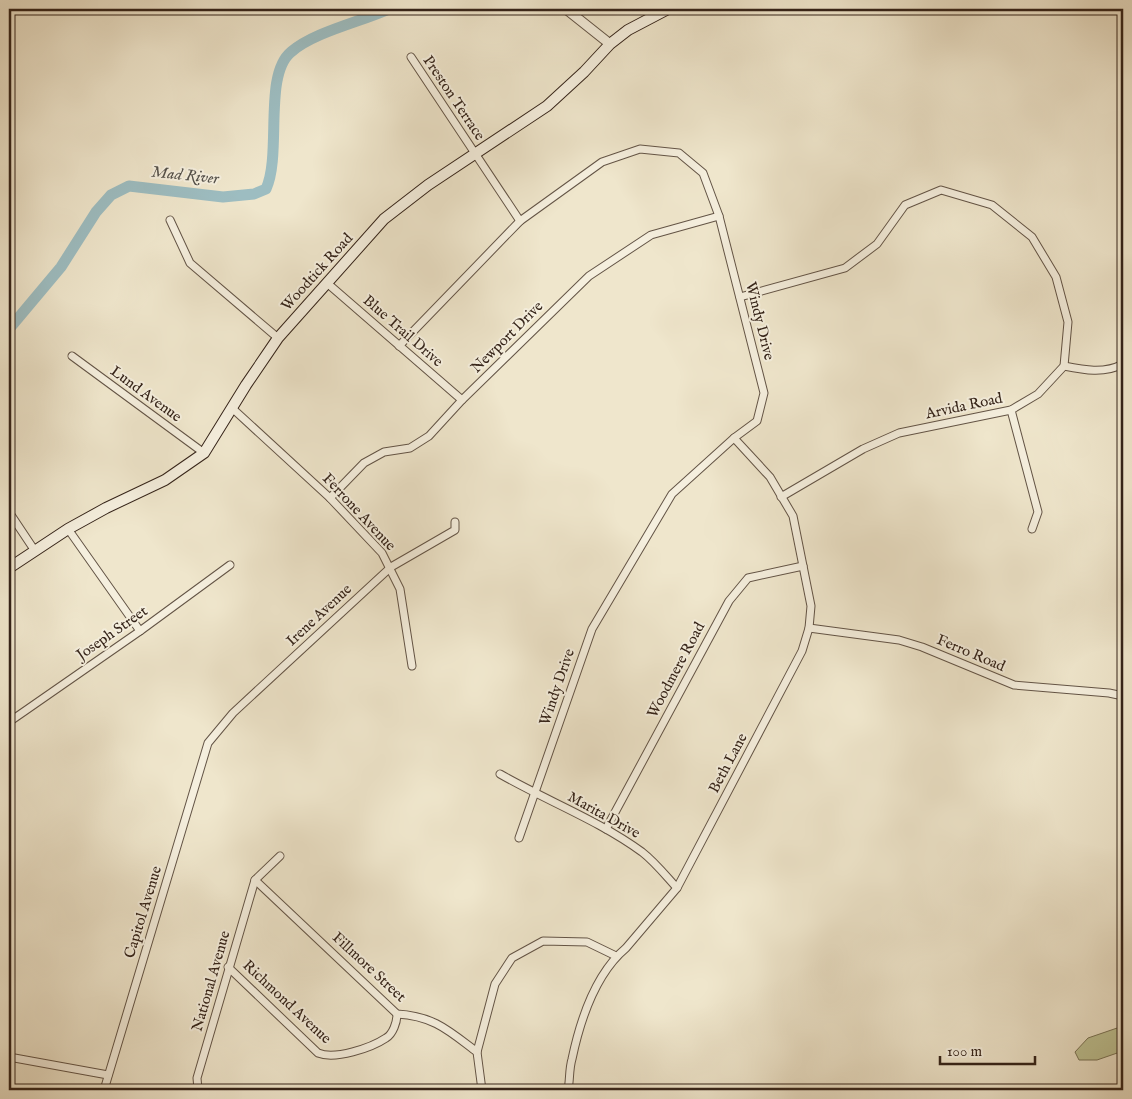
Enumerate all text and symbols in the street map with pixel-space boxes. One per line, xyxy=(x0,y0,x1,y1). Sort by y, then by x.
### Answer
street label: Preston Terrace xyxy=(419,52,489,144)
water label: Mad River xyxy=(150,163,221,190)
street label: Woodtick Road xyxy=(277,228,358,315)
street label: Windy Drive xyxy=(741,280,779,362)
street label: Blue Trail Drive xyxy=(359,291,447,371)
street label: Newport Drive xyxy=(467,297,547,377)
street label: Lund Avenue xyxy=(107,362,185,426)
street label: Arvida Road xyxy=(923,388,1005,424)
street label: Ferrone Avenue xyxy=(318,469,400,555)
street label: Irene Avenue xyxy=(282,580,356,650)
street label: Joseph Street xyxy=(71,602,151,666)
street label: Woodmere Road xyxy=(643,618,710,721)
street label: Ferro Road xyxy=(934,630,1009,676)
street label: Windy Drive xyxy=(535,646,579,728)
street label: Beth Lane xyxy=(704,730,752,796)
street label: Marita Drive xyxy=(564,787,644,843)
street label: Capitol Avenue xyxy=(120,863,166,960)
street label: National Avenue xyxy=(188,928,234,1034)
street label: Fillmore Street xyxy=(328,928,410,1006)
street label: Richmond Avenue xyxy=(239,956,335,1048)
scale bar xyxy=(940,1034,1034,1066)
text: 100 m xyxy=(947,1042,983,1061)

